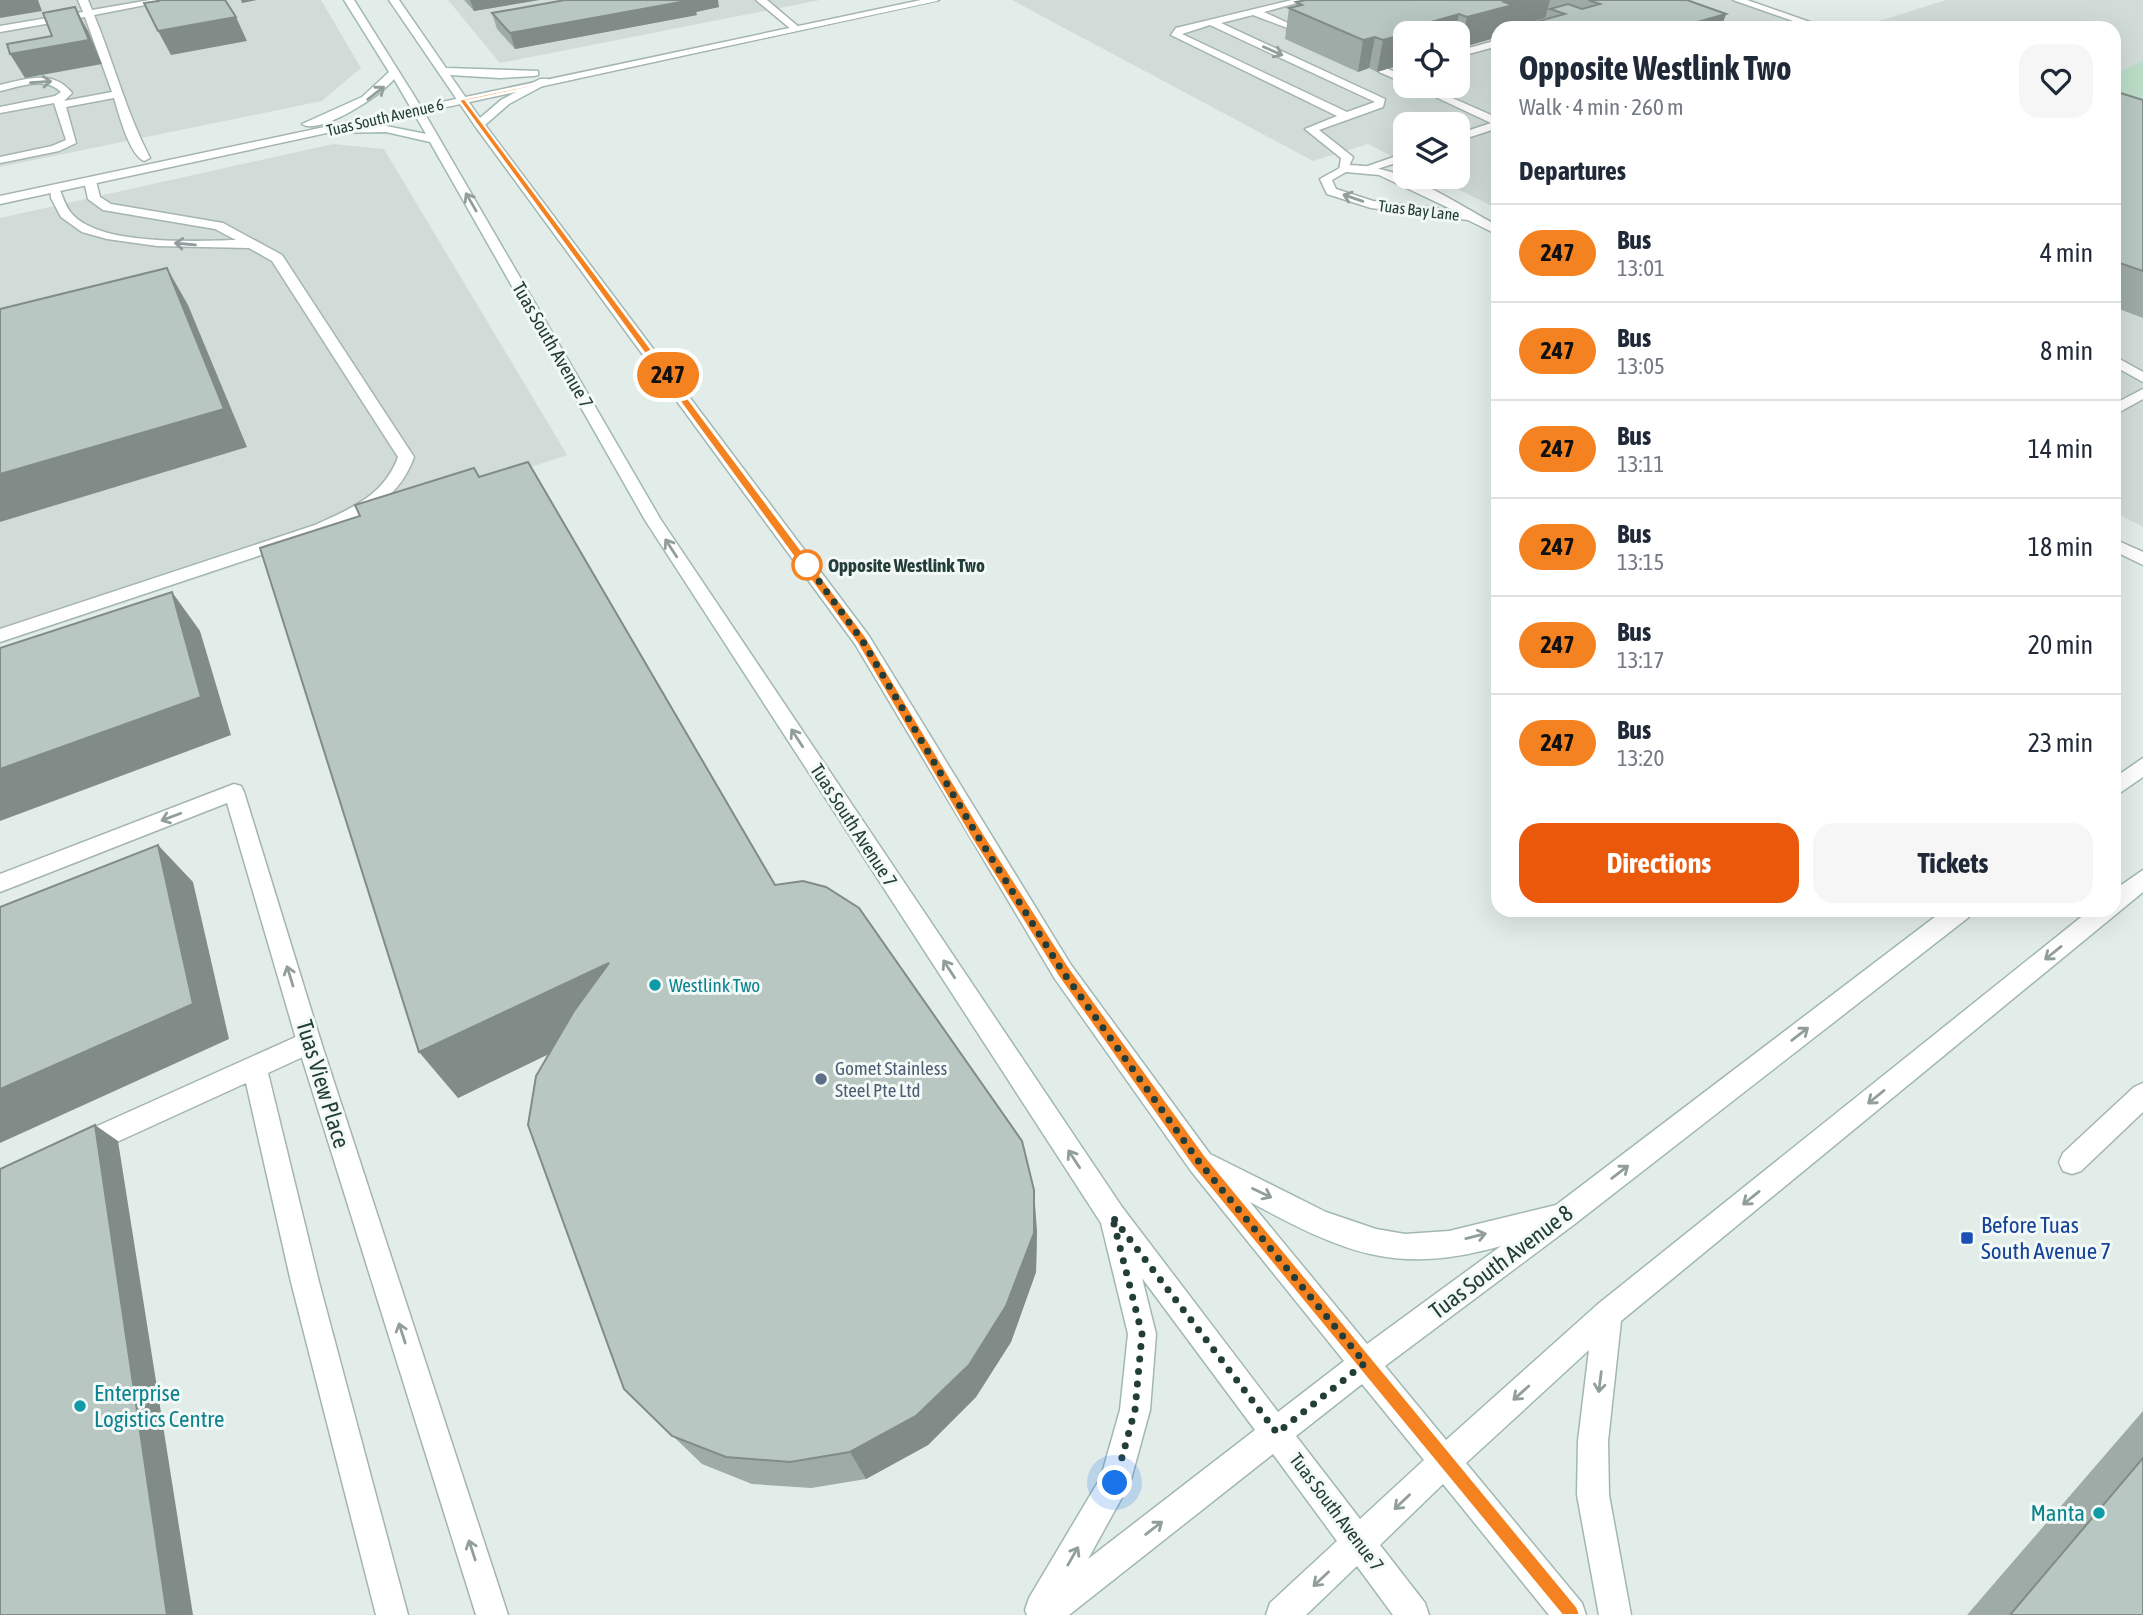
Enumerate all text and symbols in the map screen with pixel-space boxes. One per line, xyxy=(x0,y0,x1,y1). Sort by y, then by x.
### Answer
map controls xyxy=(1393,21,1470,189)
button: locate xyxy=(1393,21,1470,98)
button: heart xyxy=(2019,44,2093,118)
one-way arrow xyxy=(1262,45,1283,58)
text: Opposite Westlink Two xyxy=(1519,49,1791,87)
one-way arrow xyxy=(30,75,52,88)
one-way arrow xyxy=(367,85,385,101)
text: Walk · 4 min · 260 m xyxy=(1519,94,1683,120)
street label: Tuas South Avenue 6 xyxy=(325,95,445,139)
button: layers xyxy=(1393,112,1470,189)
text: Departures xyxy=(1519,156,1626,186)
one-way arrow xyxy=(1342,191,1364,203)
one-way arrow xyxy=(464,193,478,213)
street label: Tuas Bay Lane xyxy=(1377,196,1461,225)
text: Bus xyxy=(1617,225,1651,255)
one-way arrow xyxy=(174,237,197,250)
text: 4 min xyxy=(2040,238,2093,268)
text: 247 xyxy=(1541,239,1574,266)
text: 13:01 xyxy=(1617,255,1665,281)
street label: Tuas South Avenue 7 xyxy=(508,278,598,412)
text: Bus xyxy=(1617,323,1651,353)
text: 8 min xyxy=(2040,336,2093,366)
text: 247 xyxy=(1541,337,1574,364)
line badge: 247 xyxy=(628,352,708,398)
text: 13:05 xyxy=(1617,353,1665,379)
text: 247 xyxy=(651,361,685,388)
text: Bus xyxy=(1617,421,1651,451)
text: 14 min xyxy=(2028,434,2093,464)
text: 247 xyxy=(1541,435,1574,462)
text: 13:11 xyxy=(1617,451,1664,477)
text: Bus xyxy=(1617,519,1651,549)
text: 18 min xyxy=(2028,532,2093,562)
text: 247 xyxy=(1541,533,1574,560)
one-way arrow xyxy=(664,539,679,558)
text: 13:15 xyxy=(1617,549,1664,575)
marker: Opposite Westlink Two xyxy=(792,550,822,580)
place label: Opposite Westlink Two xyxy=(828,554,985,576)
text: Bus xyxy=(1617,617,1651,647)
text: 20 min xyxy=(2028,630,2093,660)
text: 247 xyxy=(1541,631,1574,658)
text: 13:17 xyxy=(1617,647,1664,673)
text: Bus xyxy=(1617,715,1651,745)
text: 23 min xyxy=(2028,728,2093,758)
one-way arrow xyxy=(790,729,804,748)
text: 247 xyxy=(1541,729,1574,756)
text: 13:20 xyxy=(1617,745,1664,771)
street label: Tuas South Avenue 7 xyxy=(806,759,902,891)
one-way arrow xyxy=(160,811,182,824)
button: Directions xyxy=(1519,823,1799,903)
button: Tickets xyxy=(1813,823,2093,903)
one-way arrow xyxy=(2044,945,2062,961)
one-way arrow xyxy=(942,960,956,979)
one-way arrow xyxy=(282,965,295,987)
place label: Westlink Two xyxy=(669,974,760,996)
marker: Westlink Two xyxy=(647,977,663,993)
street label: Tuas View Place xyxy=(291,1017,355,1151)
one-way arrow xyxy=(1790,1026,1809,1041)
place label: Gomet Stainless Steel Pte Ltd xyxy=(835,1057,947,1101)
marker: Gomet Stainless Steel Pte Ltd xyxy=(813,1071,829,1087)
one-way arrow xyxy=(1868,1089,1886,1104)
one-way arrow xyxy=(1067,1150,1082,1169)
one-way arrow xyxy=(1610,1165,1629,1180)
one-way arrow xyxy=(1251,1186,1272,1200)
one-way arrow xyxy=(1743,1190,1761,1206)
street label: Tuas South Avenue 8 xyxy=(1424,1200,1578,1324)
place label: Before Tuas South Avenue 7 xyxy=(1981,1212,2111,1264)
one-way arrow xyxy=(1464,1229,1487,1242)
marker: Before Tuas South Avenue 7 xyxy=(1959,1230,1975,1246)
one-way arrow xyxy=(395,1323,408,1345)
one-way arrow xyxy=(1593,1370,1606,1393)
place label: Enterprise Logistics Centre xyxy=(94,1380,225,1432)
one-way arrow xyxy=(1512,1385,1530,1401)
marker: Enterprise Logistics Centre xyxy=(72,1398,88,1414)
street label: Tuas South Avenue 7 xyxy=(1285,1449,1389,1575)
your location xyxy=(1097,1465,1132,1500)
one-way arrow xyxy=(1394,1494,1411,1511)
place label: Manta xyxy=(2030,1500,2085,1526)
marker: Manta xyxy=(2091,1505,2107,1521)
one-way arrow xyxy=(1145,1520,1163,1535)
one-way arrow xyxy=(464,1539,477,1561)
one-way arrow xyxy=(1066,1547,1080,1567)
one-way arrow xyxy=(1313,1570,1330,1587)

